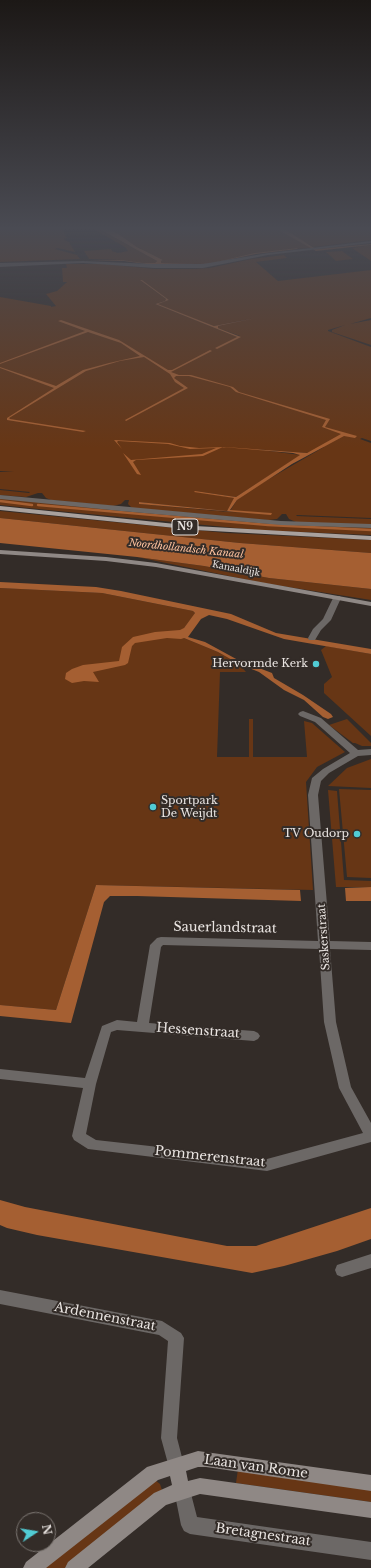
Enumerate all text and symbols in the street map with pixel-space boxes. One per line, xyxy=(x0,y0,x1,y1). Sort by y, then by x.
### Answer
road number: N9 xyxy=(172,519,198,535)
water label: Noordhollandsch Kanaal xyxy=(128,537,244,561)
street label: Kanaaldijk xyxy=(211,559,261,579)
place label: Hervormde Kerk xyxy=(212,657,308,671)
marker: Hervormde Kerk xyxy=(311,659,321,669)
place label: Sportpark De Weijdt xyxy=(161,794,218,820)
marker: Sportpark De Weijdt xyxy=(148,802,158,812)
place label: TV Oudorp xyxy=(283,827,349,841)
marker: TV Oudorp xyxy=(352,829,362,839)
street label: Saskerstraat xyxy=(315,903,333,971)
street label: Sauerlandstraat xyxy=(173,919,277,937)
street label: Hessenstraat xyxy=(156,1020,240,1042)
street label: Pommerenstraat xyxy=(154,1143,266,1171)
street label: Ardennenstraat xyxy=(53,1300,157,1334)
street label: Laan van Rome xyxy=(203,1452,309,1482)
north arrow xyxy=(16,1512,56,1552)
street label: Bretagnestraat xyxy=(214,1521,312,1549)
text: N xyxy=(39,1523,55,1536)

